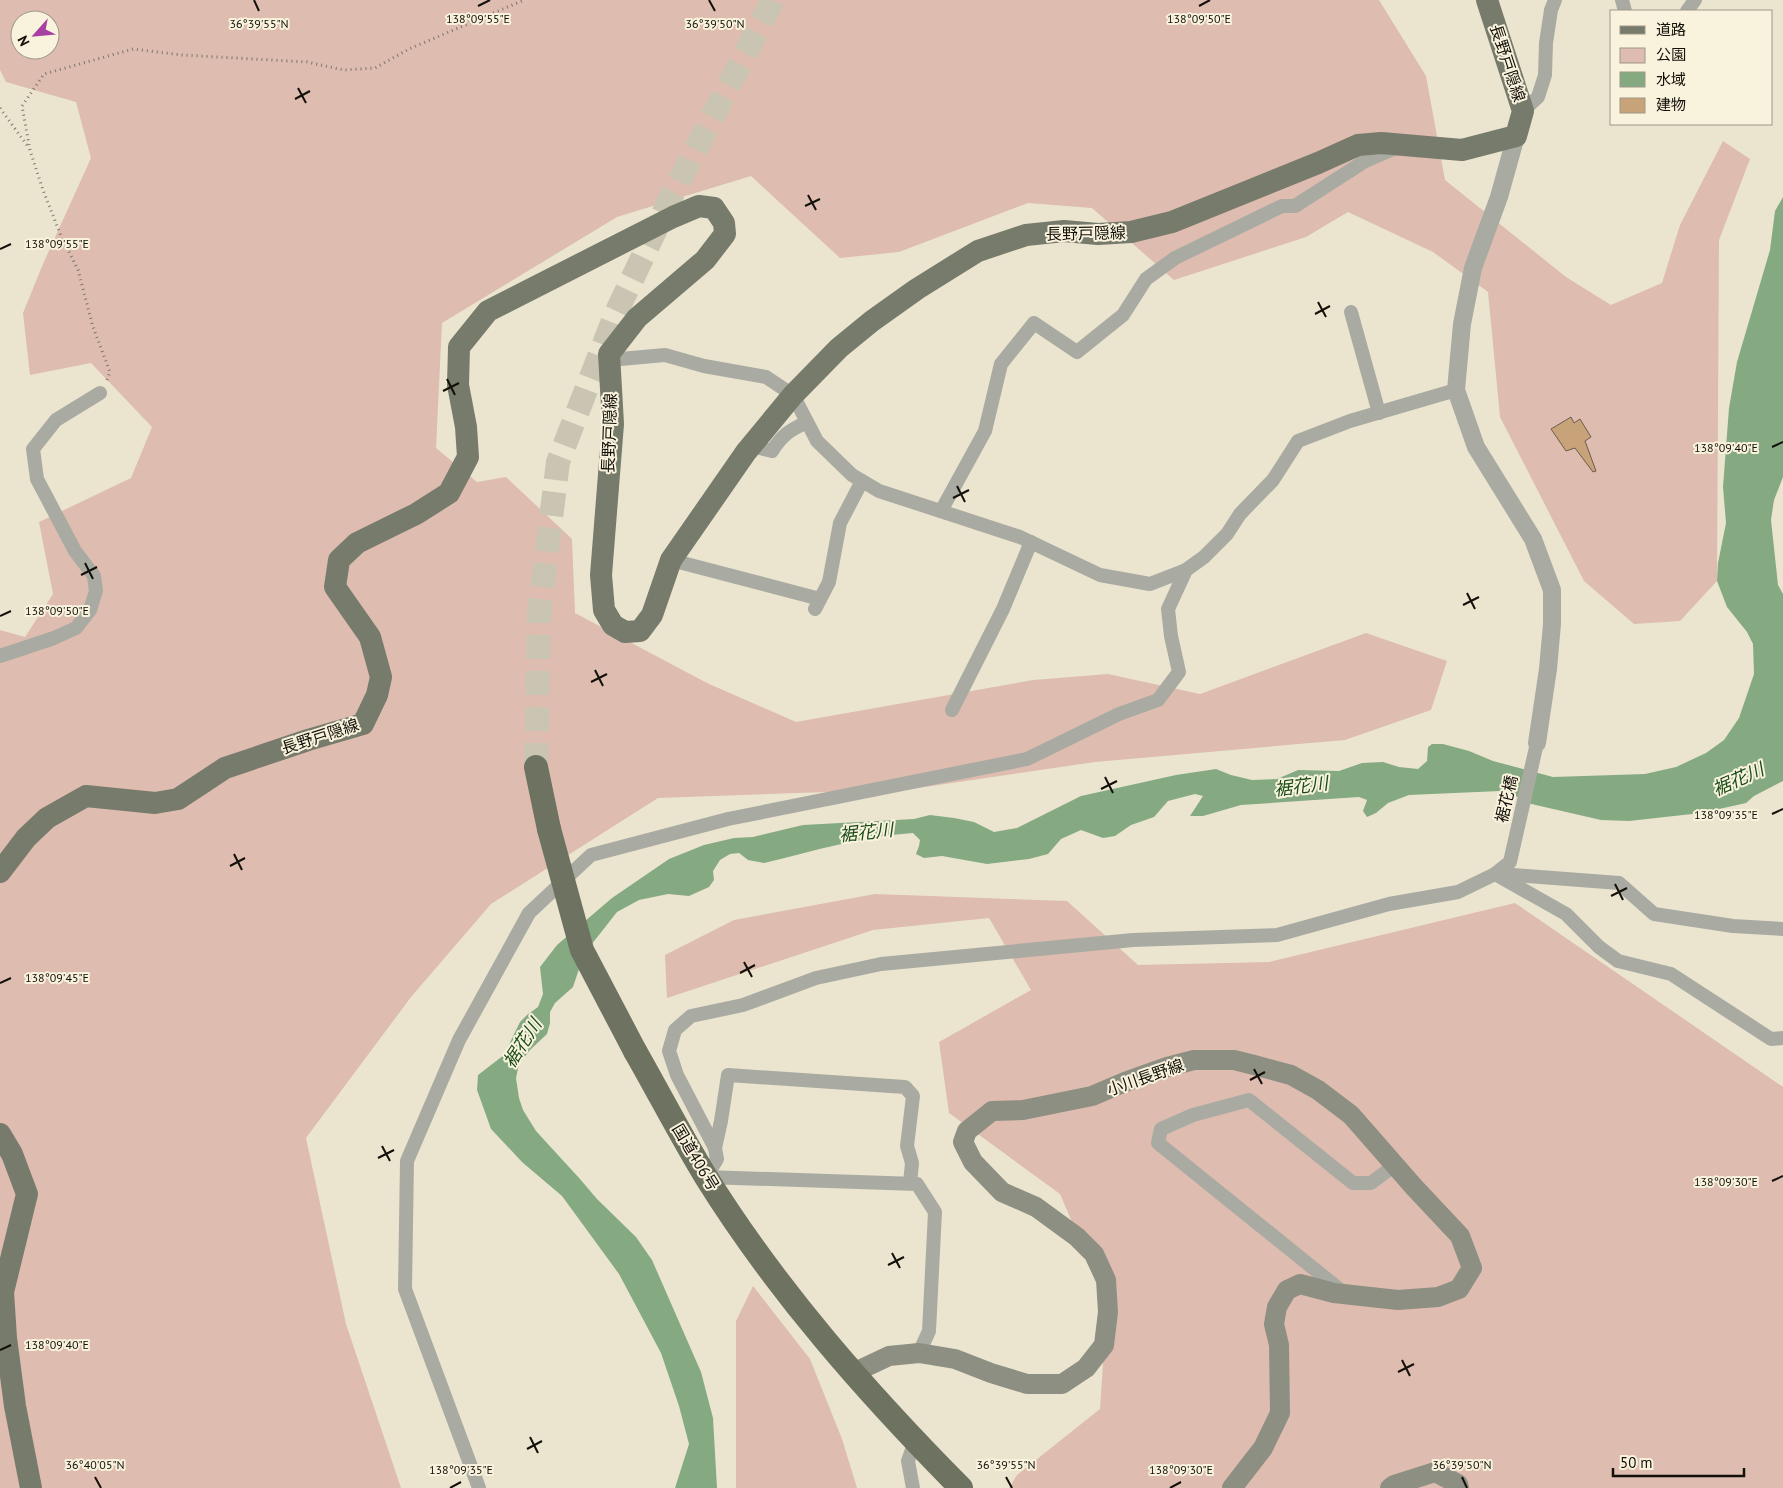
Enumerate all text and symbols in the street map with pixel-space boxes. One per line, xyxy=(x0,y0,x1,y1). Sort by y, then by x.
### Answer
north arrow xyxy=(10,10,60,60)
legend xyxy=(1610,10,1773,125)
text: 138°09'55"E xyxy=(446,11,510,26)
text: 138°09'50"E xyxy=(1167,11,1231,26)
text: 36°39'55"N xyxy=(229,16,289,31)
text: 36°39'50"N xyxy=(685,16,745,31)
text: 道路 xyxy=(1656,20,1686,39)
street label: 長野戸隠線 xyxy=(1486,22,1530,104)
text: N xyxy=(13,33,34,49)
text: 公園 xyxy=(1656,45,1686,64)
text: 水域 xyxy=(1656,70,1686,89)
text: 建物 xyxy=(1656,95,1686,114)
street label: 長野戸隠線 xyxy=(1046,222,1126,244)
text: 138°09'55"E xyxy=(25,236,89,251)
street label: 長野戸隠線 xyxy=(598,393,620,473)
text: 138°09'40"E xyxy=(1694,440,1758,455)
text: 138°09'50"E xyxy=(25,603,89,618)
street label: 長野戸隠線 xyxy=(279,714,361,758)
water label: 裾花川 xyxy=(1709,757,1769,800)
water label: 裾花川 xyxy=(1273,771,1331,801)
street label: 裾花橋 xyxy=(1491,773,1521,825)
text: 138°09'35"E xyxy=(1694,807,1758,822)
water label: 裾花川 xyxy=(838,818,896,846)
text: 138°09'45"E xyxy=(25,970,89,985)
water label: 裾花川 xyxy=(498,1012,547,1072)
street label: 小川長野線 xyxy=(1104,1055,1186,1099)
street label: 国道406号 xyxy=(668,1120,724,1194)
text: 138°09'30"E xyxy=(1694,1174,1758,1189)
text: 138°09'40"E xyxy=(25,1337,89,1352)
scale bar xyxy=(1613,1446,1744,1478)
text: 50 m xyxy=(1620,1453,1653,1472)
text: 36°40'05"N xyxy=(65,1457,125,1472)
text: 36°39'55"N xyxy=(976,1457,1036,1472)
text: 36°39'50"N xyxy=(1432,1457,1492,1472)
text: 138°09'35"E xyxy=(429,1462,493,1477)
text: 138°09'30"E xyxy=(1149,1462,1213,1477)

